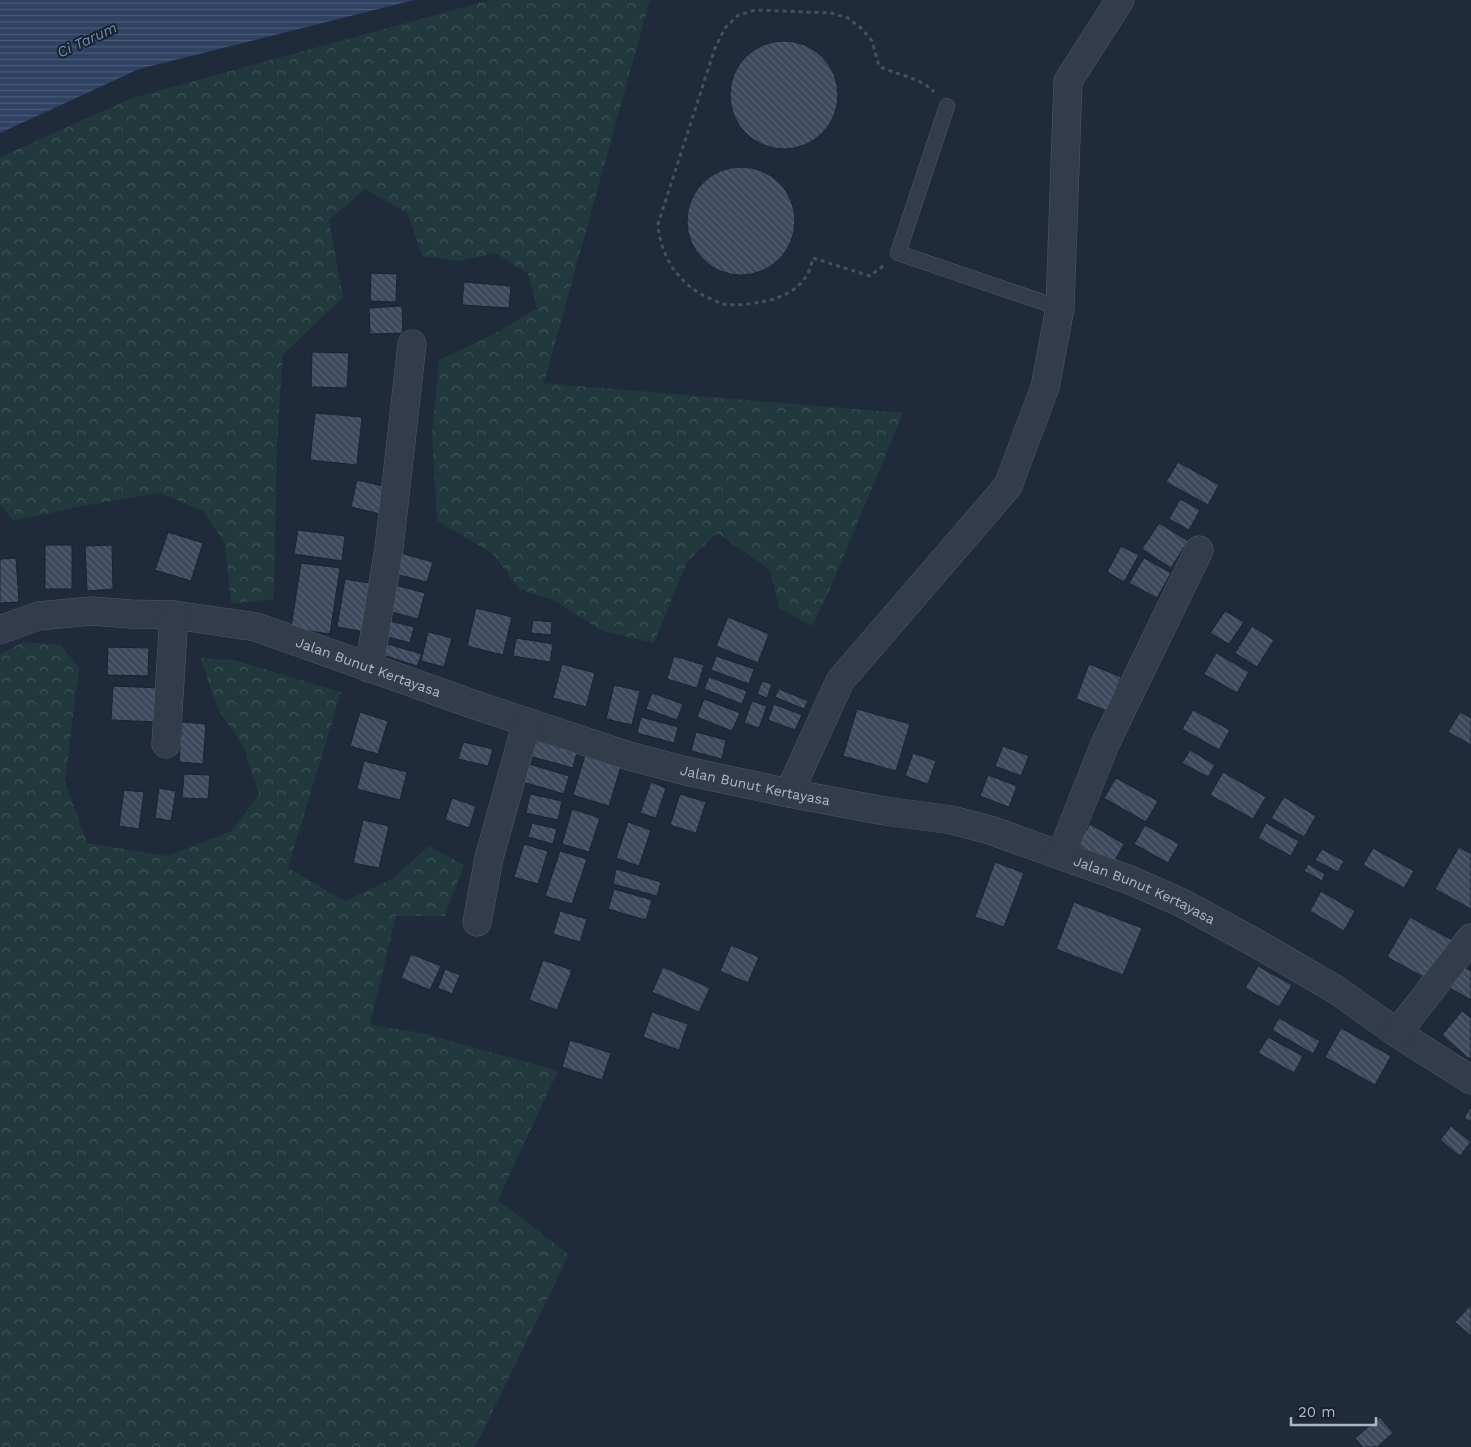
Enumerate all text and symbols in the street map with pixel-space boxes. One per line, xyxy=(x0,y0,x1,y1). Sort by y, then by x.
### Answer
water label: Ci Tarum xyxy=(54,18,120,62)
street label: Jalan Bunut Kertayasa xyxy=(294,634,443,700)
street label: Jalan Bunut Kertayasa xyxy=(678,762,832,809)
street label: Jalan Bunut Kertayasa xyxy=(1071,853,1218,927)
scale bar xyxy=(1291,1394,1376,1426)
text: 20 m xyxy=(1298,1403,1336,1421)

